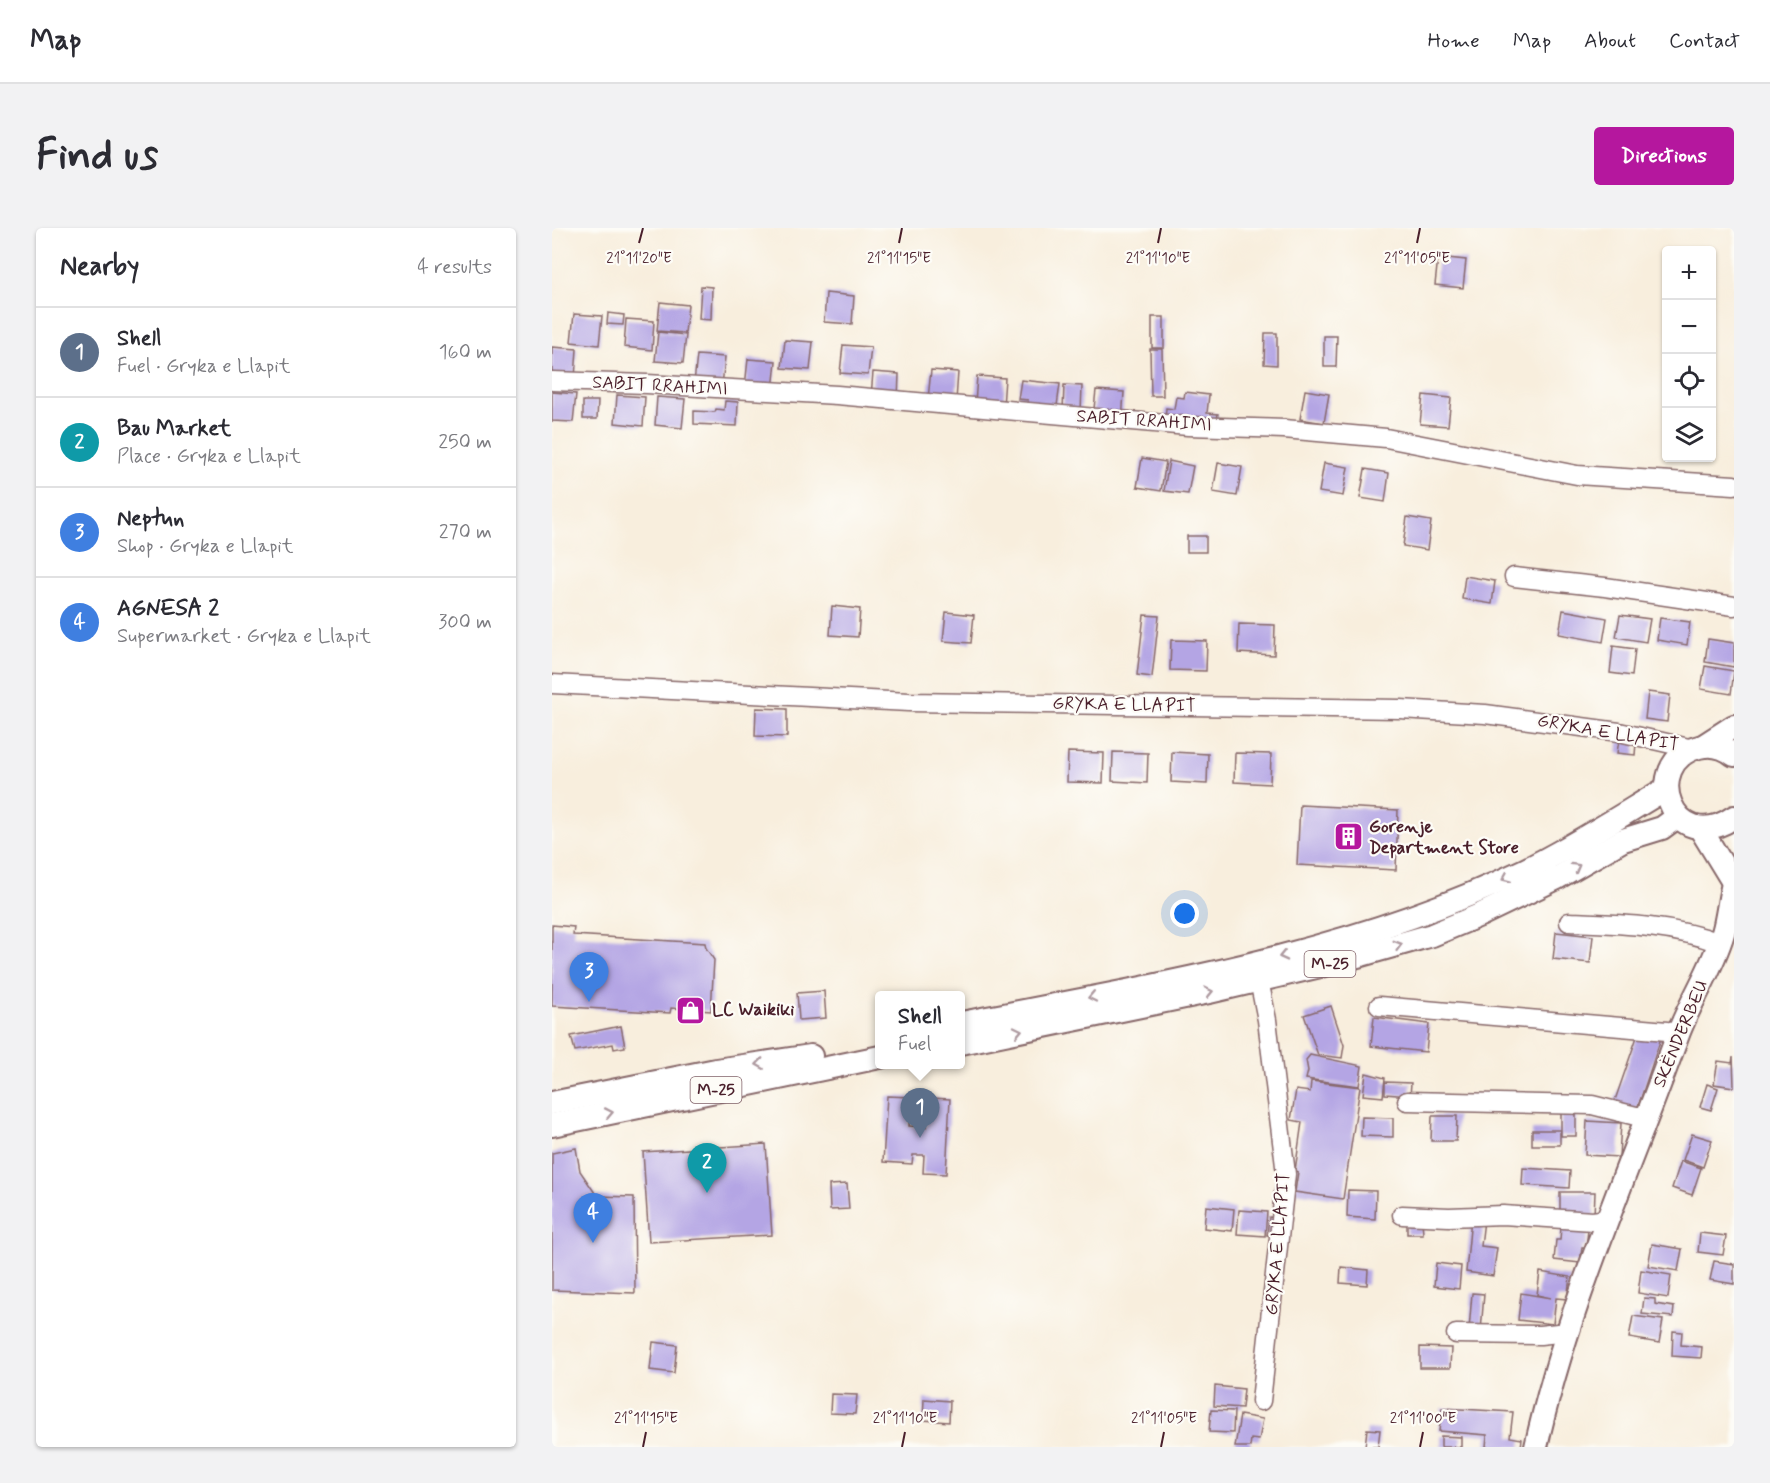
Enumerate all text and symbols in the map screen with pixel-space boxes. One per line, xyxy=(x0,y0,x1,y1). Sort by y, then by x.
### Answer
text: Map xyxy=(30,23,81,60)
text: Home xyxy=(1428,27,1480,55)
text: Map xyxy=(1513,27,1551,55)
text: About xyxy=(1584,27,1636,55)
text: Contact xyxy=(1669,27,1740,55)
button: Directions xyxy=(1594,127,1734,185)
text: Find us xyxy=(36,129,158,184)
map controls xyxy=(1662,246,1716,462)
button: + xyxy=(1662,246,1716,300)
text: 21°11'20"E xyxy=(606,249,672,269)
text: 21°11'15"E xyxy=(867,249,931,269)
text: 21°11'10"E xyxy=(1126,249,1191,269)
text: 21°11'05"E xyxy=(1384,249,1450,269)
text: Nearby xyxy=(60,250,139,284)
text: 4 results xyxy=(417,254,492,281)
button: − xyxy=(1662,300,1716,354)
text: Shell xyxy=(117,325,161,353)
text: 1 xyxy=(75,339,84,366)
text: 160 m xyxy=(439,339,492,366)
text: Fuel · Gryka e Llapit xyxy=(117,353,290,380)
button: locate xyxy=(1662,354,1716,408)
street label: SABIT RRAHIMI xyxy=(592,370,728,402)
street label: SABIT RRAHIMI xyxy=(1076,404,1212,438)
button: layers xyxy=(1662,408,1716,462)
text: Bau Market xyxy=(117,415,231,443)
text: 2 xyxy=(75,429,84,456)
text: 250 m xyxy=(438,429,492,456)
text: Place · Gryka e Llapit xyxy=(117,443,301,470)
text: Neptun xyxy=(117,505,184,533)
text: 3 xyxy=(75,519,84,546)
text: 270 m xyxy=(439,519,492,546)
text: Shop · Gryka e Llapit xyxy=(117,533,294,560)
text: AGNESA 2 xyxy=(117,595,219,623)
text: 4 xyxy=(74,609,85,636)
text: 300 m xyxy=(438,609,492,636)
text: Supermarket · Gryka e Llapit xyxy=(117,623,371,650)
street label: GRYKA E LLAPIT xyxy=(1052,692,1196,718)
street label: GRYKA E LLAPIT xyxy=(1535,709,1681,757)
place label: Gorenje Department Store xyxy=(1369,815,1519,860)
building icon: Gorenje Department Store xyxy=(1332,821,1364,853)
one-way arrow xyxy=(1570,863,1580,874)
one-way arrow xyxy=(1502,871,1513,883)
your location xyxy=(1170,899,1199,928)
one-way arrow xyxy=(1392,940,1403,952)
one-way arrow xyxy=(1278,948,1288,961)
road number: M-25 xyxy=(1304,951,1356,977)
pin: 3 xyxy=(570,952,609,1002)
street label: SKËNDERBEU xyxy=(1648,977,1714,1091)
one-way arrow xyxy=(1204,986,1214,999)
one-way arrow xyxy=(1087,990,1097,1003)
popup xyxy=(875,991,965,1069)
shop icon: LC Waikiki xyxy=(675,994,707,1026)
place label: LC Waikiki xyxy=(712,998,794,1022)
text: Shell xyxy=(898,1003,942,1031)
one-way arrow xyxy=(1012,1025,1022,1038)
text: Fuel xyxy=(898,1031,931,1058)
one-way arrow xyxy=(755,1057,765,1069)
road number: M-25 xyxy=(690,1077,742,1103)
pin: 1 xyxy=(900,1088,940,1138)
one-way arrow xyxy=(604,1107,614,1120)
pin: 2 xyxy=(688,1144,726,1193)
street label: GRYKA E LLAPIT xyxy=(1260,1172,1296,1316)
pin: 4 xyxy=(574,1194,612,1243)
text: 21°11'15"E xyxy=(614,1409,678,1429)
text: 21°11'10"E xyxy=(873,1409,938,1429)
text: 21°11'05"E xyxy=(1131,1409,1197,1429)
text: 21°11'00"E xyxy=(1390,1409,1456,1429)

